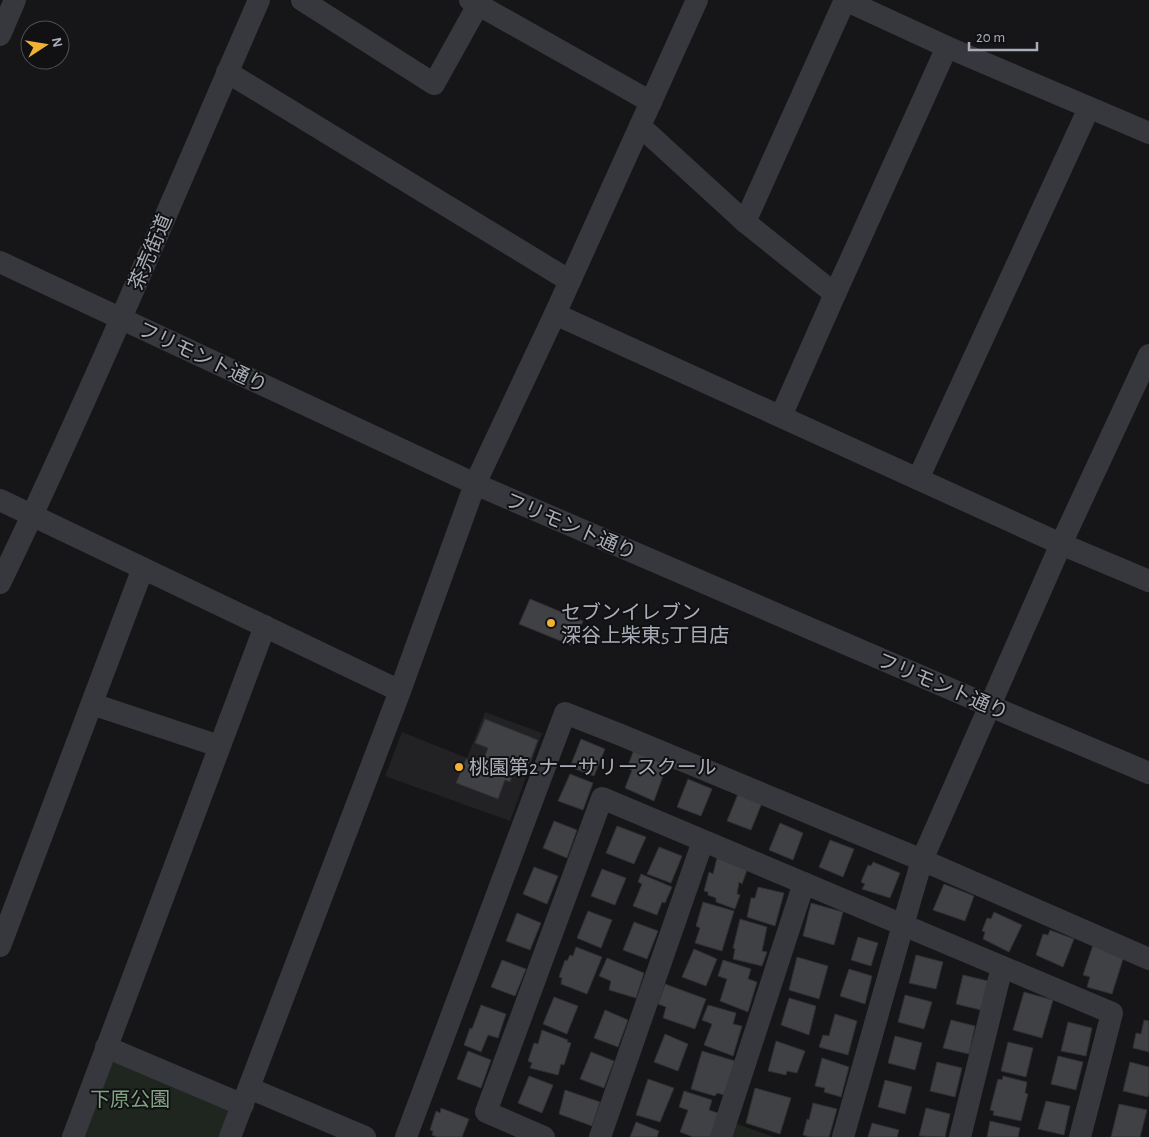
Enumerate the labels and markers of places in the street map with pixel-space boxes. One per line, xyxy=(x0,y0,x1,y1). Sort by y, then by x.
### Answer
place label: セブンイレブン 深谷上柴東5丁目店 xyxy=(561,601,729,646)
marker: セブンイレブン 深谷上柴東5丁目店 xyxy=(545,617,557,629)
place label: 桃園第2ナーサリースクール xyxy=(469,757,717,778)
marker: 桃園第2ナーサリースクール xyxy=(453,761,465,773)

